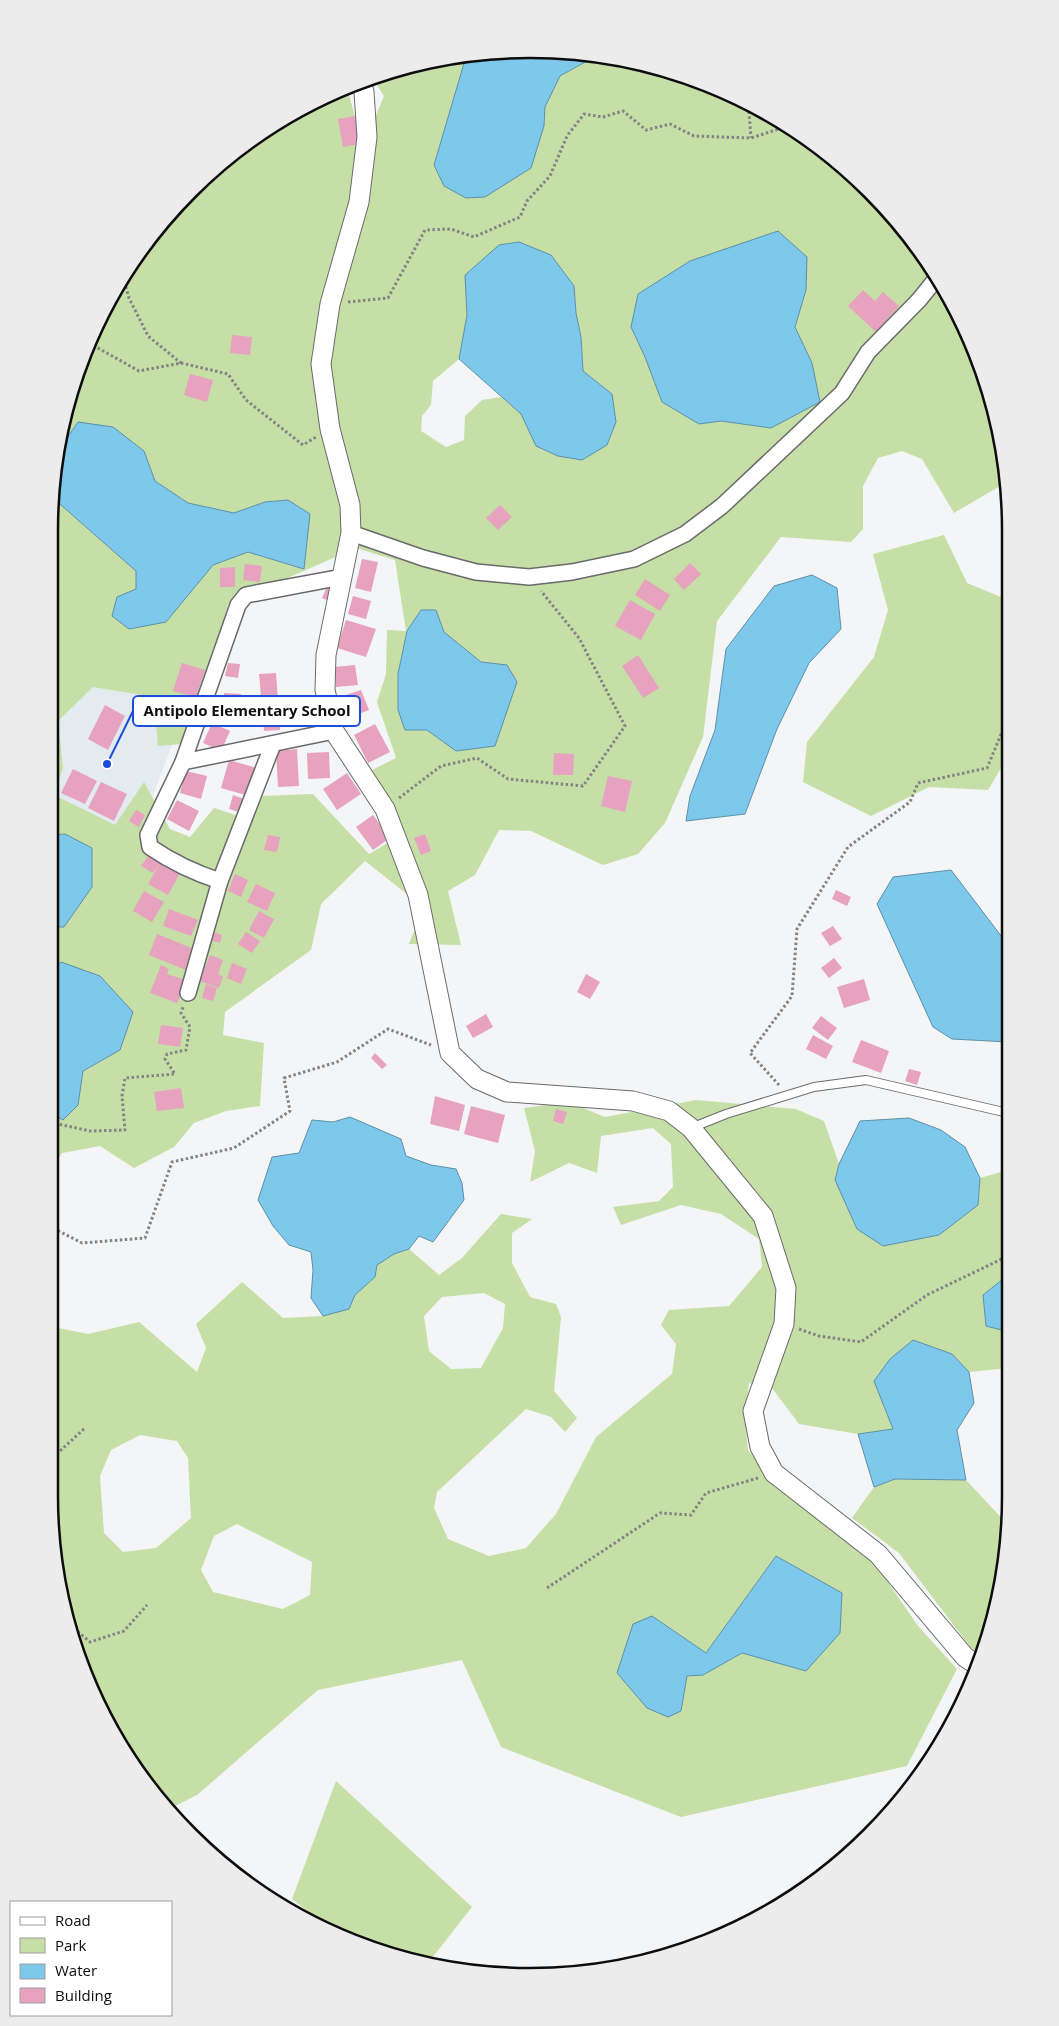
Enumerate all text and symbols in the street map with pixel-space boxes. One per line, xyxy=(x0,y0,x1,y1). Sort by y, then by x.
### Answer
callout: Antipolo Elementary School xyxy=(133,696,360,726)
text: Antipolo Elementary School xyxy=(144,700,350,720)
legend xyxy=(10,1901,172,2016)
text: Road xyxy=(55,1910,91,1930)
text: Park xyxy=(55,1935,86,1955)
text: Water xyxy=(55,1960,97,1980)
text: Building xyxy=(55,1985,112,2005)

